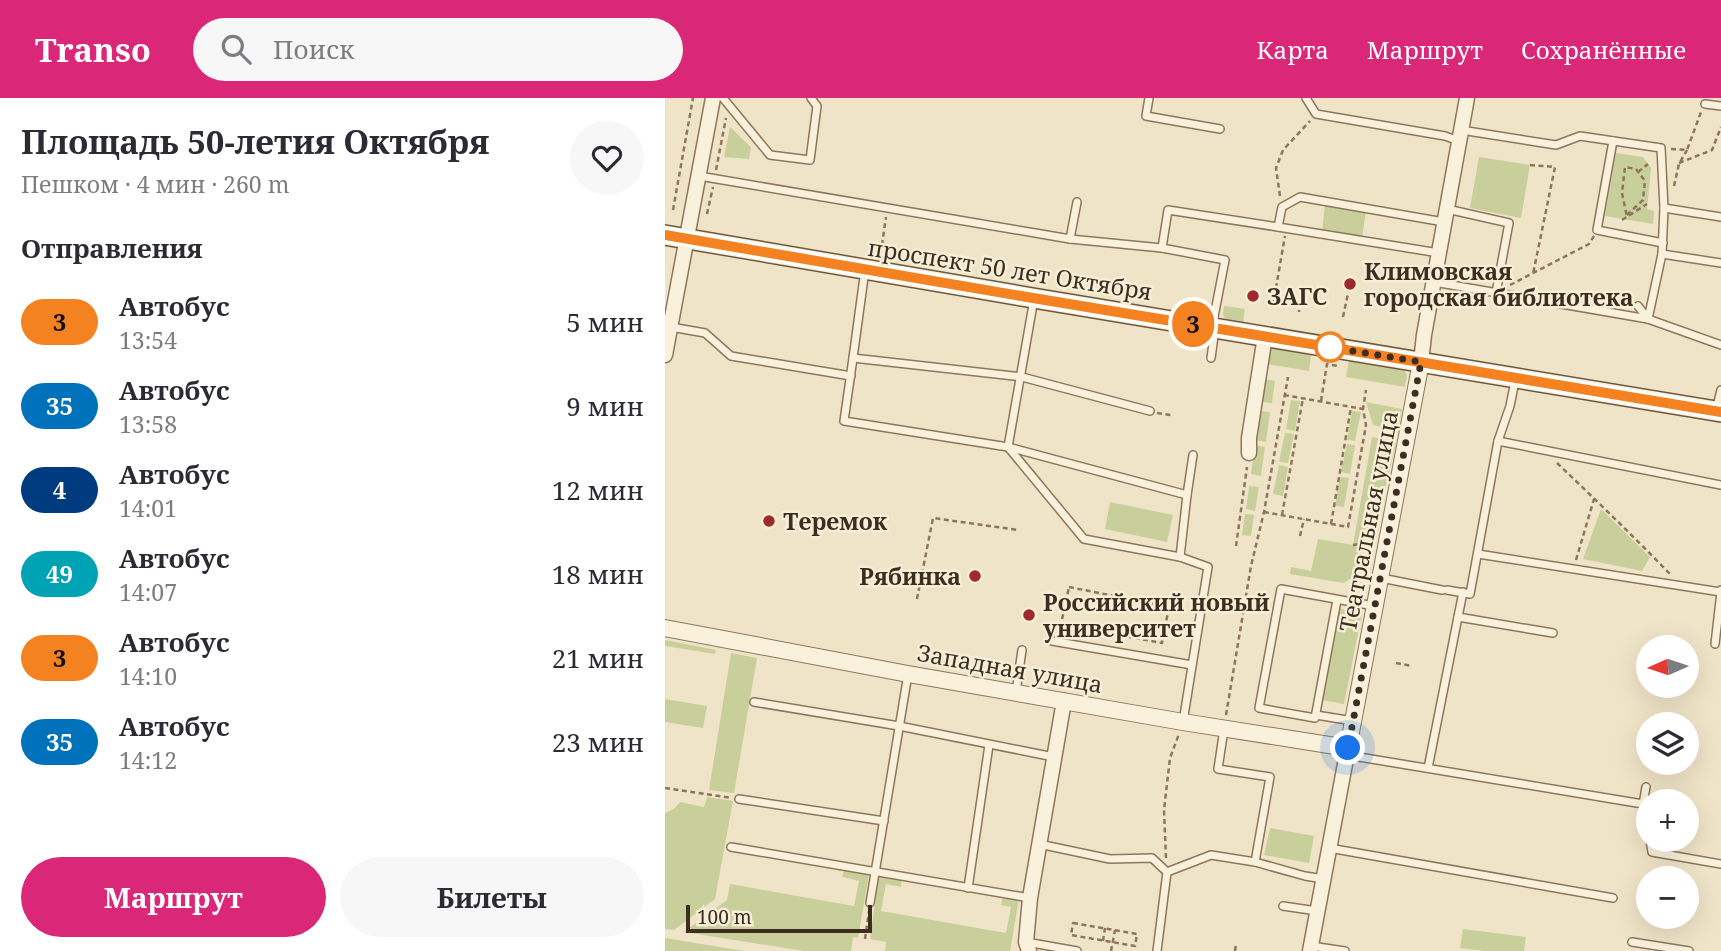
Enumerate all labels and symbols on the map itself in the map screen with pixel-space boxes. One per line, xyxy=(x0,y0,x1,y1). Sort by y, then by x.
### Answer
street label: проспект 50 лет Октября xyxy=(866,231,1154,307)
place label: Климовская городская библиотека xyxy=(1364,255,1634,313)
marker: Климовская городская библиотека xyxy=(1342,276,1358,292)
place label: ЗАГС xyxy=(1267,280,1327,312)
marker: ЗАГС xyxy=(1245,288,1261,304)
line badge: 3 xyxy=(1170,301,1216,347)
unlabelled marker xyxy=(1315,332,1345,362)
street label: Театральная улица xyxy=(1331,408,1405,634)
place label: Теремок xyxy=(783,505,888,537)
marker: Теремок xyxy=(761,513,777,529)
place label: Рябинка xyxy=(859,560,961,592)
marker: Рябинка xyxy=(967,568,983,584)
place label: Российский новый университет xyxy=(1043,586,1270,644)
marker: Российский новый университет xyxy=(1021,607,1037,623)
north arrow xyxy=(1636,635,1699,698)
street label: Западная улица xyxy=(915,636,1105,700)
your location xyxy=(1330,730,1365,765)
scale bar xyxy=(686,902,871,934)

